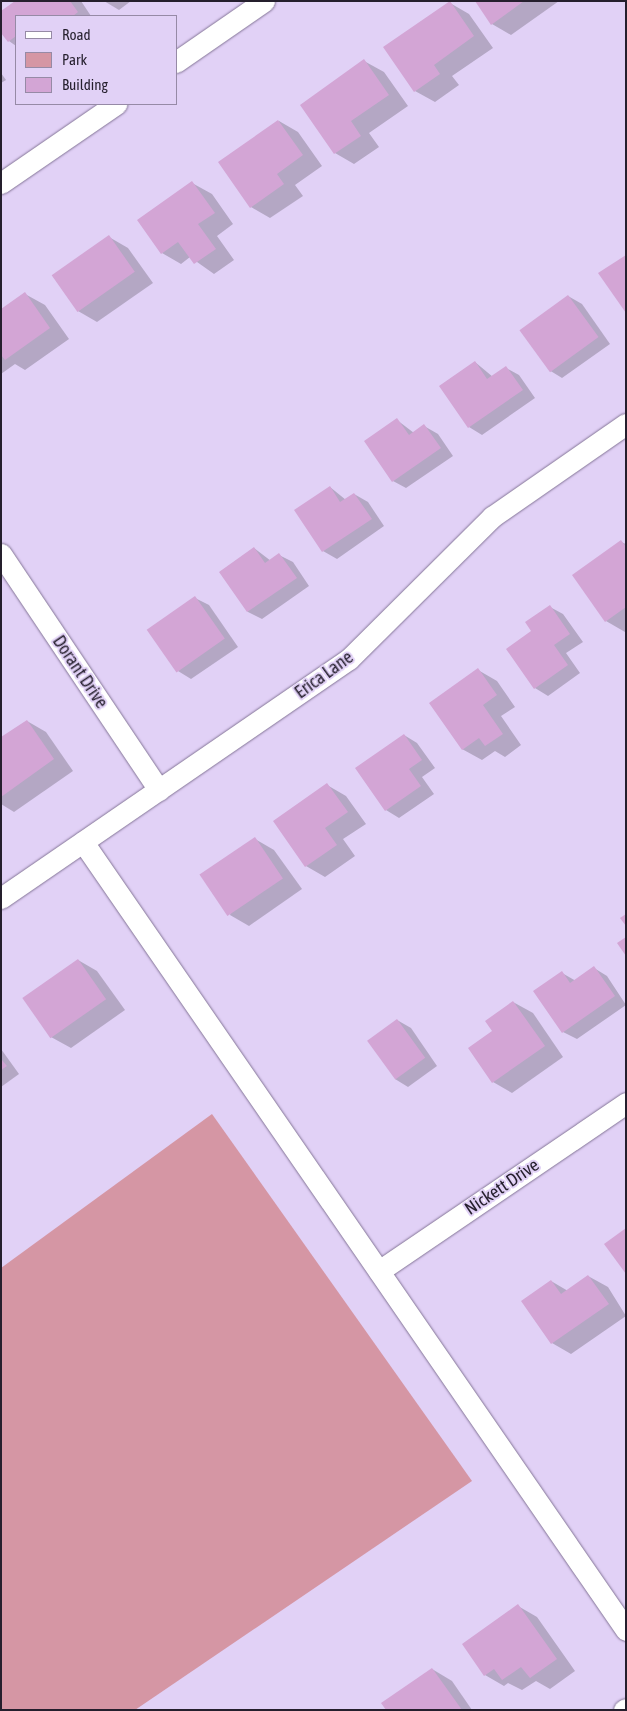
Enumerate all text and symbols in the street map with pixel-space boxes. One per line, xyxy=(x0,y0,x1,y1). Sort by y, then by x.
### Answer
legend xyxy=(15,15,178,105)
text: Road xyxy=(62,26,91,43)
text: Park xyxy=(62,51,87,68)
text: Building xyxy=(62,76,108,93)
street label: Dorant Drive xyxy=(48,631,112,713)
street label: Erica Lane xyxy=(291,647,357,703)
street label: Nickett Drive xyxy=(461,1154,543,1220)

